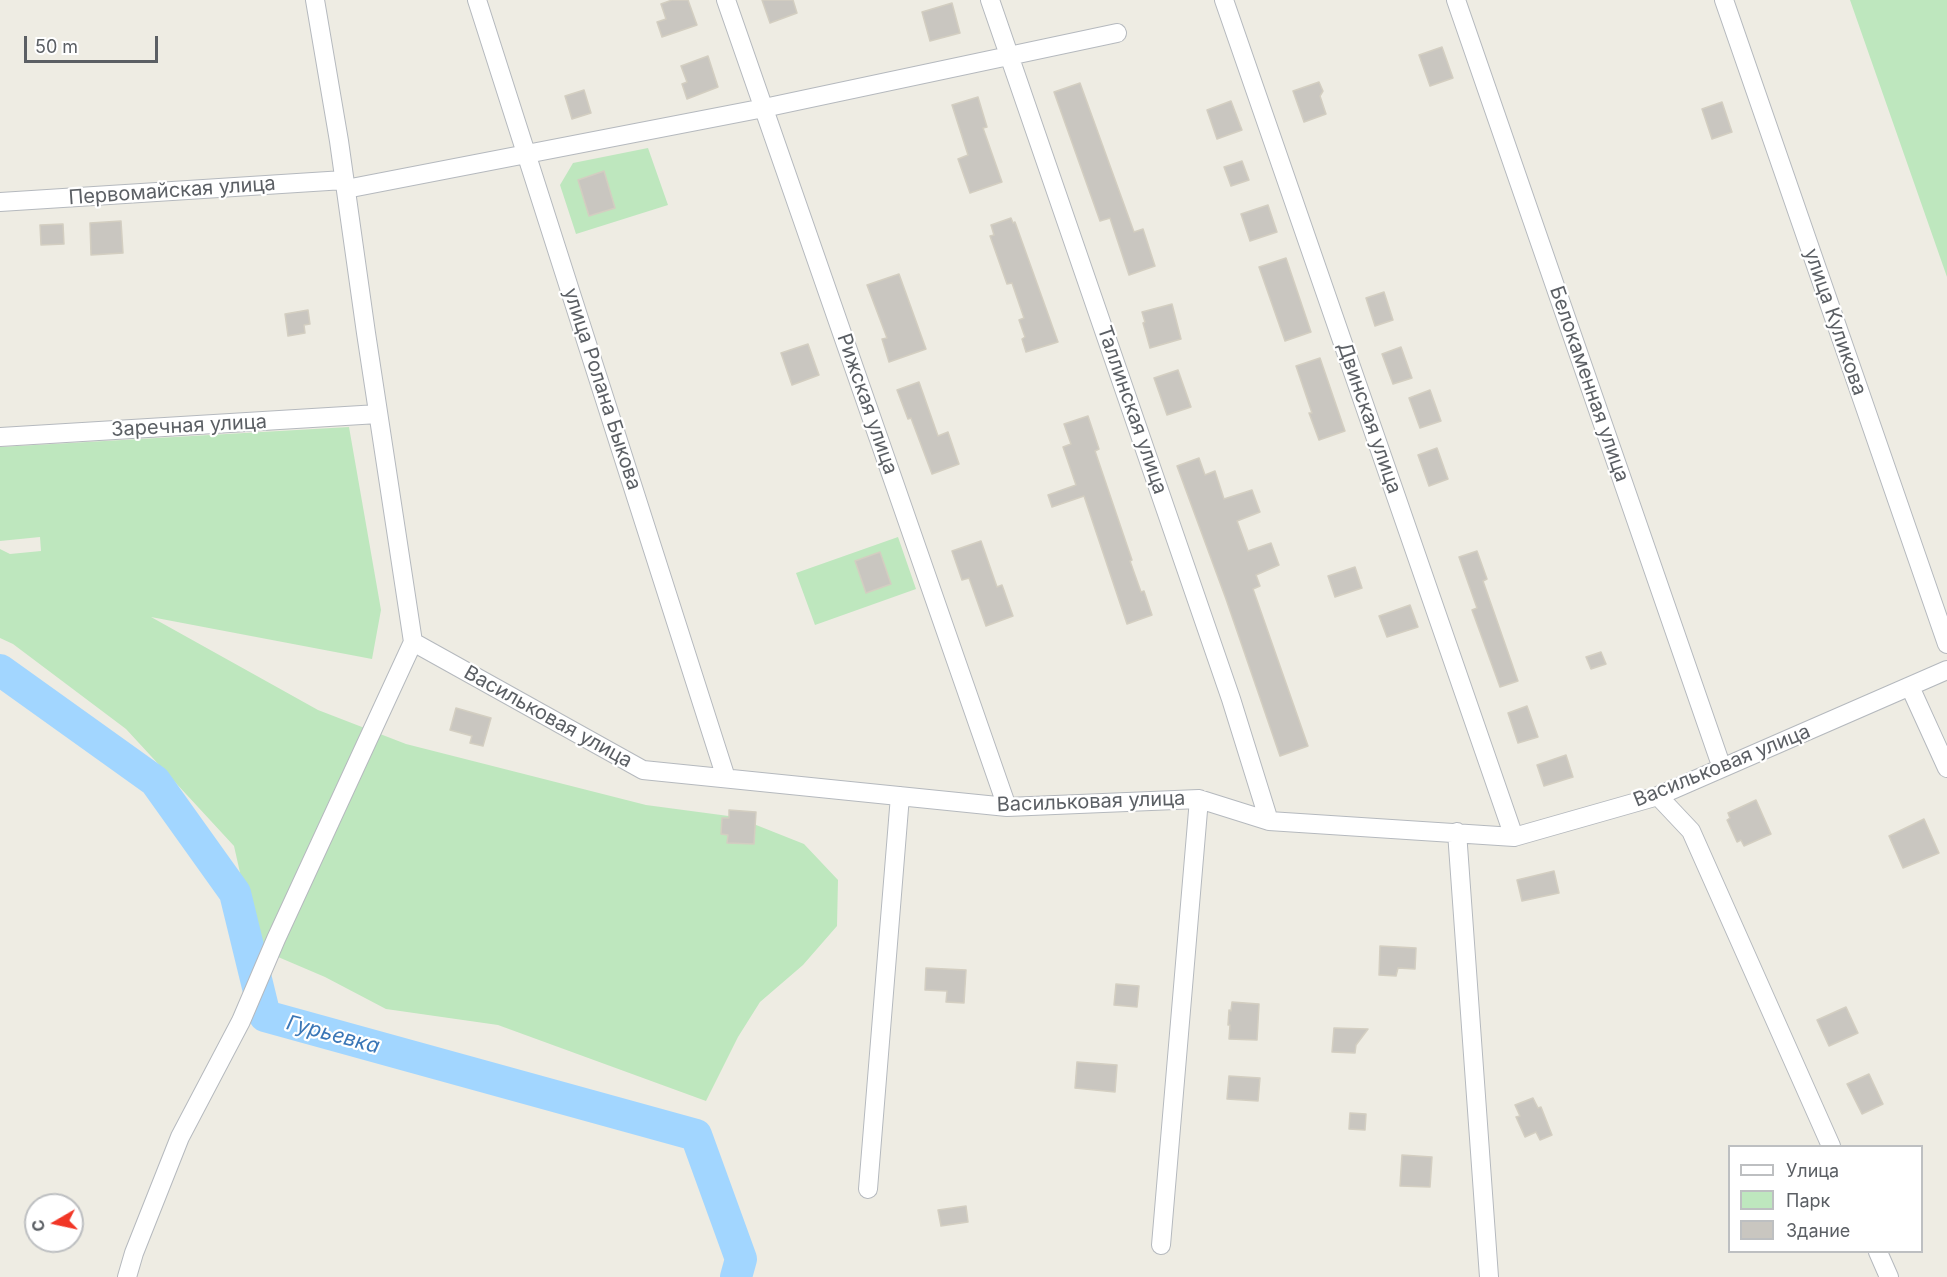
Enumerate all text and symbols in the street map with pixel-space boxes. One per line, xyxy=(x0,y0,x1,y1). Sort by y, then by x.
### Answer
scale bar xyxy=(27,24,160,62)
text: 50 m xyxy=(35,36,78,57)
street label: Первомайская улица xyxy=(68,172,276,210)
street label: улица Куликова xyxy=(1799,245,1871,399)
street label: Белокаменная улица xyxy=(1544,283,1634,485)
street label: улица Ролана Быкова xyxy=(558,285,646,493)
street label: Таллинская улица xyxy=(1092,323,1172,497)
street label: Рижская улица xyxy=(832,330,902,478)
street label: Двинская улица xyxy=(1332,339,1406,497)
street label: Заречная улица xyxy=(111,410,267,442)
street label: Васильковая улица xyxy=(460,661,636,773)
street label: Васильковая улица xyxy=(1630,720,1814,812)
street label: Васильковая улица xyxy=(996,787,1186,817)
water label: Гурьевка xyxy=(284,1010,382,1060)
legend xyxy=(1728,1145,1923,1253)
text: Улица xyxy=(1786,1160,1839,1181)
text: Парк xyxy=(1786,1190,1830,1211)
north arrow xyxy=(24,1193,84,1253)
text: С xyxy=(27,1218,49,1233)
text: Здание xyxy=(1786,1220,1850,1241)

